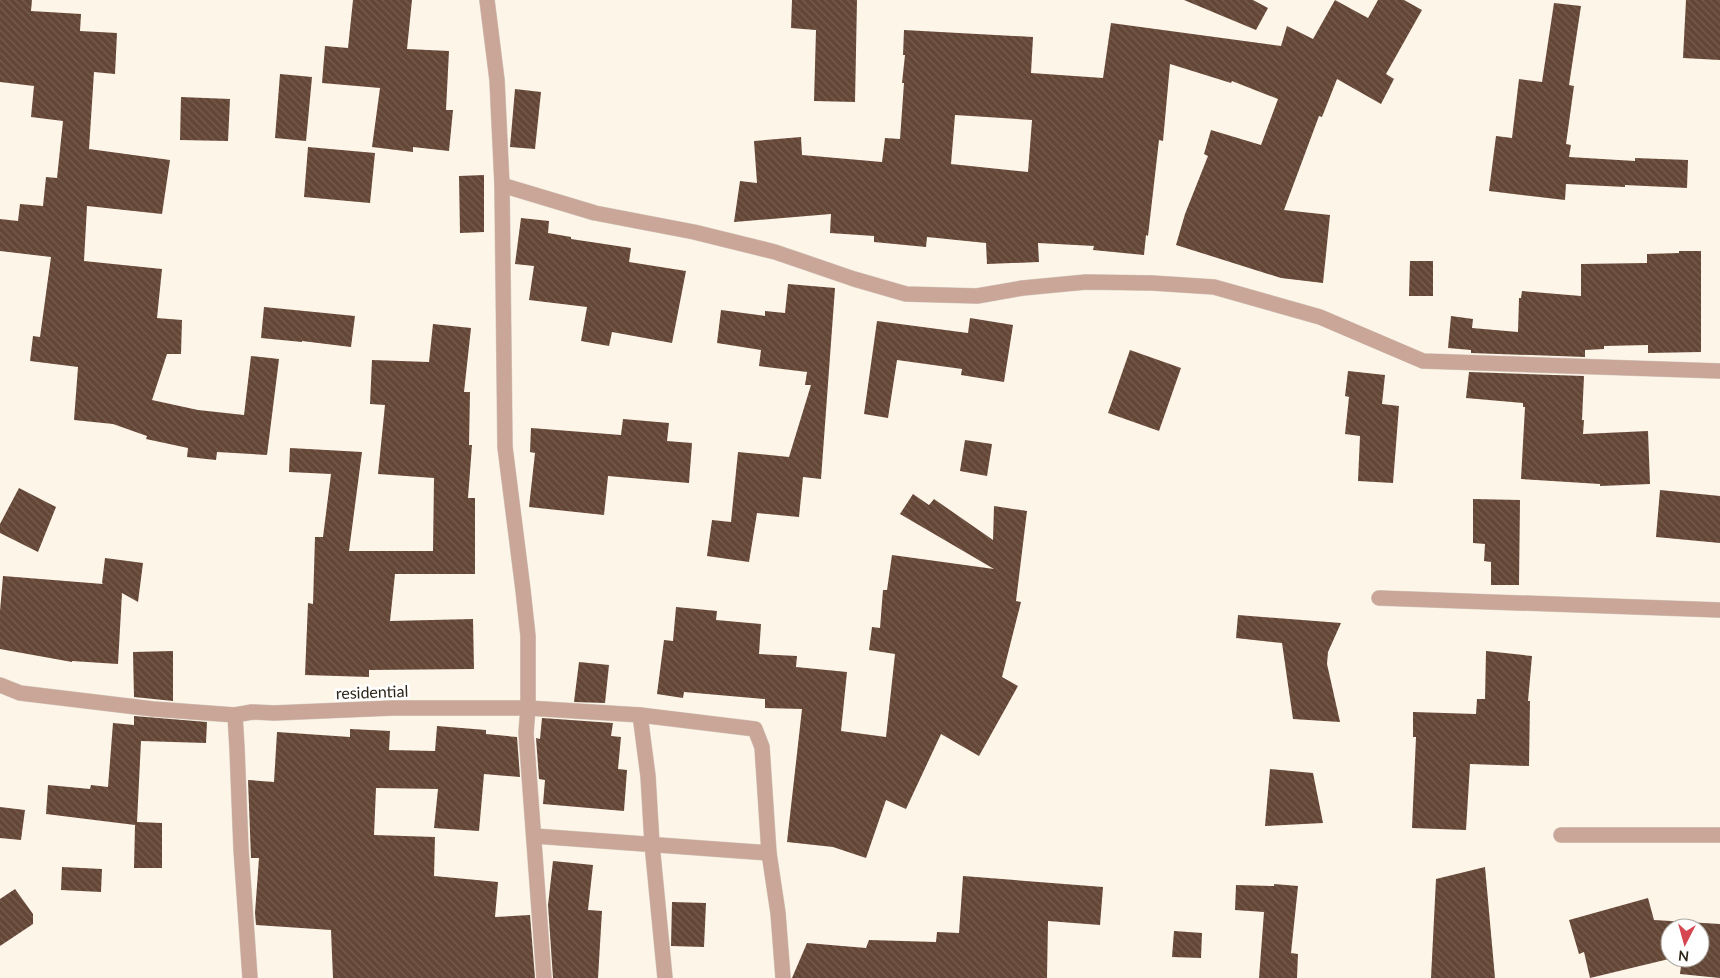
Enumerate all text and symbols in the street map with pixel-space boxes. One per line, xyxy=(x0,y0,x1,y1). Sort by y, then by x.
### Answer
street label: residential xyxy=(335,681,409,702)
north arrow xyxy=(1660,918,1710,968)
text: N xyxy=(1677,947,1690,965)

